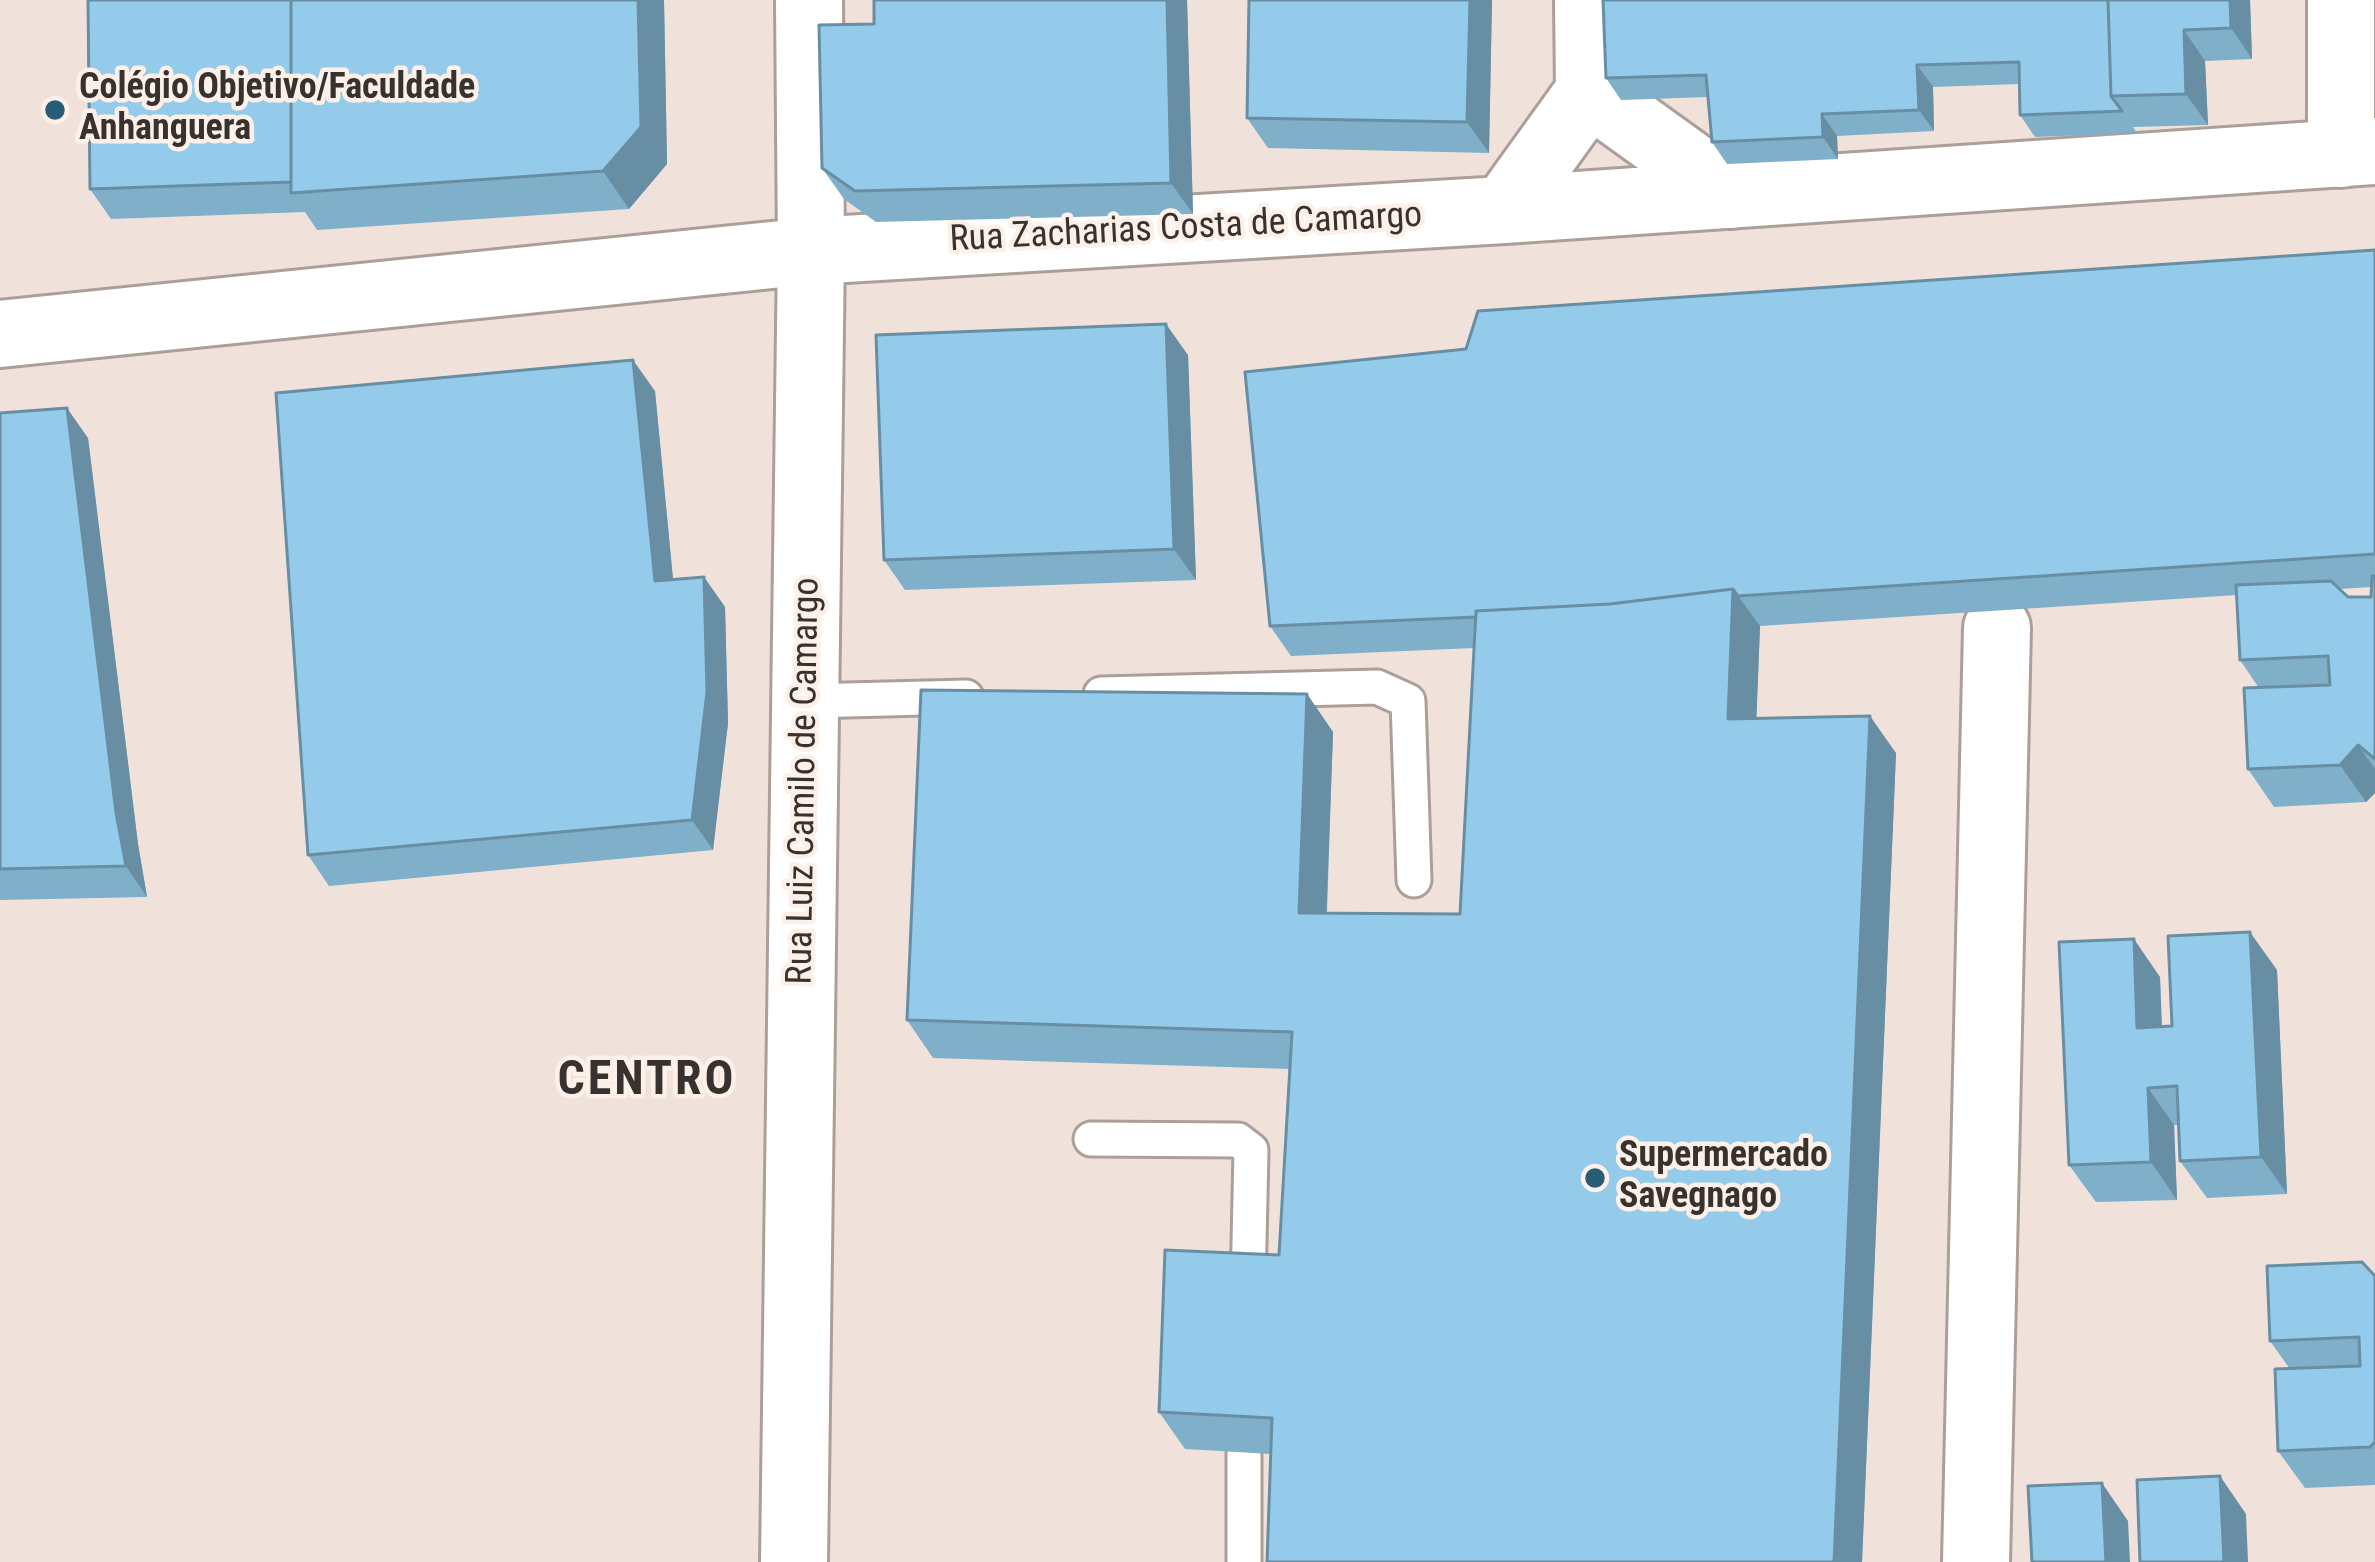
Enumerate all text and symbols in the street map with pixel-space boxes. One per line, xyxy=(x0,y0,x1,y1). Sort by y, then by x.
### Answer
place label: Colégio Objetivo/Faculdade Anhanguera xyxy=(79,67,475,152)
marker: Colégio Objetivo/Faculdade Anhanguera xyxy=(42,97,68,123)
street label: Rua Zacharias Costa de Camargo xyxy=(949,195,1423,263)
street label: Rua Luiz Camilo de Camargo xyxy=(780,577,830,985)
district label: CENTRO xyxy=(557,1053,737,1111)
place label: Supermercado Savegnago xyxy=(1619,1135,1828,1220)
marker: Supermercado Savegnago xyxy=(1582,1165,1608,1191)

